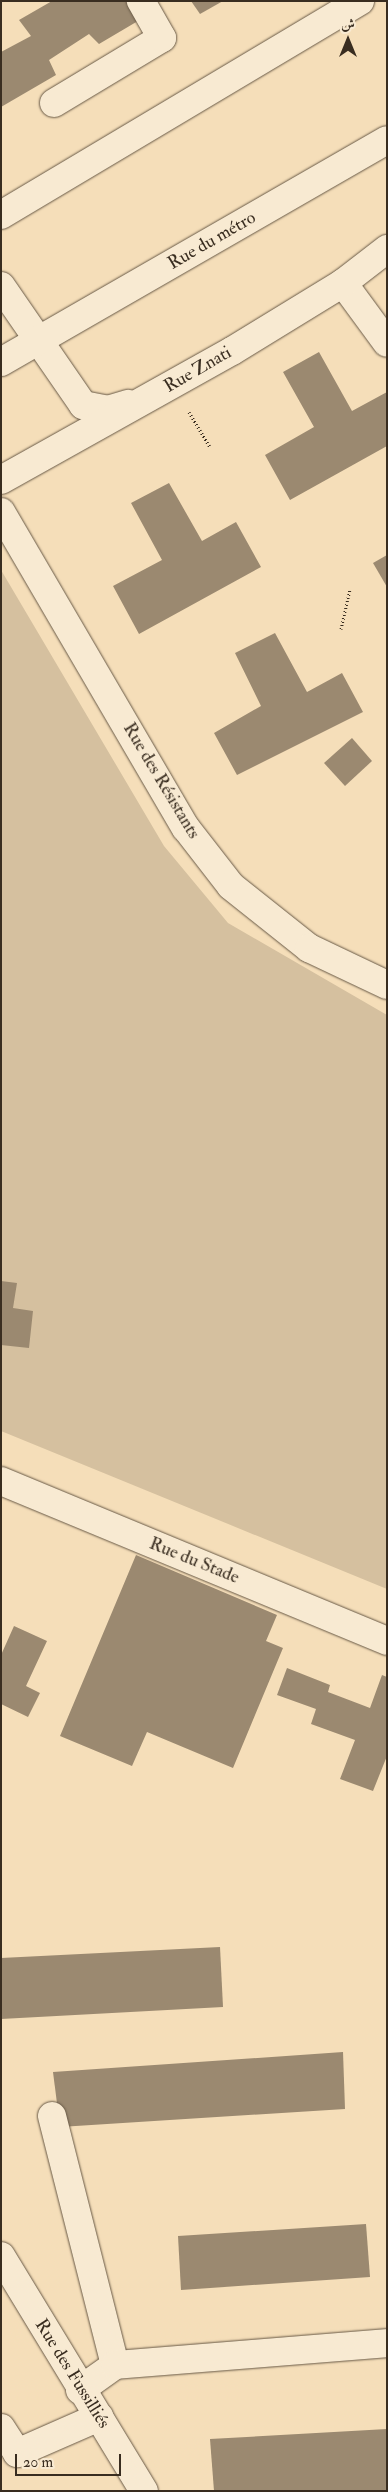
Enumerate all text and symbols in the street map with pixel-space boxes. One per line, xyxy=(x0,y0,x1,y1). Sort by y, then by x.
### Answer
north arrow xyxy=(323,15,373,65)
text: ش xyxy=(341,16,355,33)
street label: Rue du métro xyxy=(164,207,260,275)
street label: Rue Znati xyxy=(160,342,236,398)
street label: Rue des Résistants xyxy=(118,719,204,843)
street label: Rue du Stade xyxy=(146,1533,242,1589)
street label: Rue des Fussilliés xyxy=(30,2315,114,2433)
scale bar xyxy=(18,2444,124,2476)
text: 20 m xyxy=(23,2453,53,2472)

